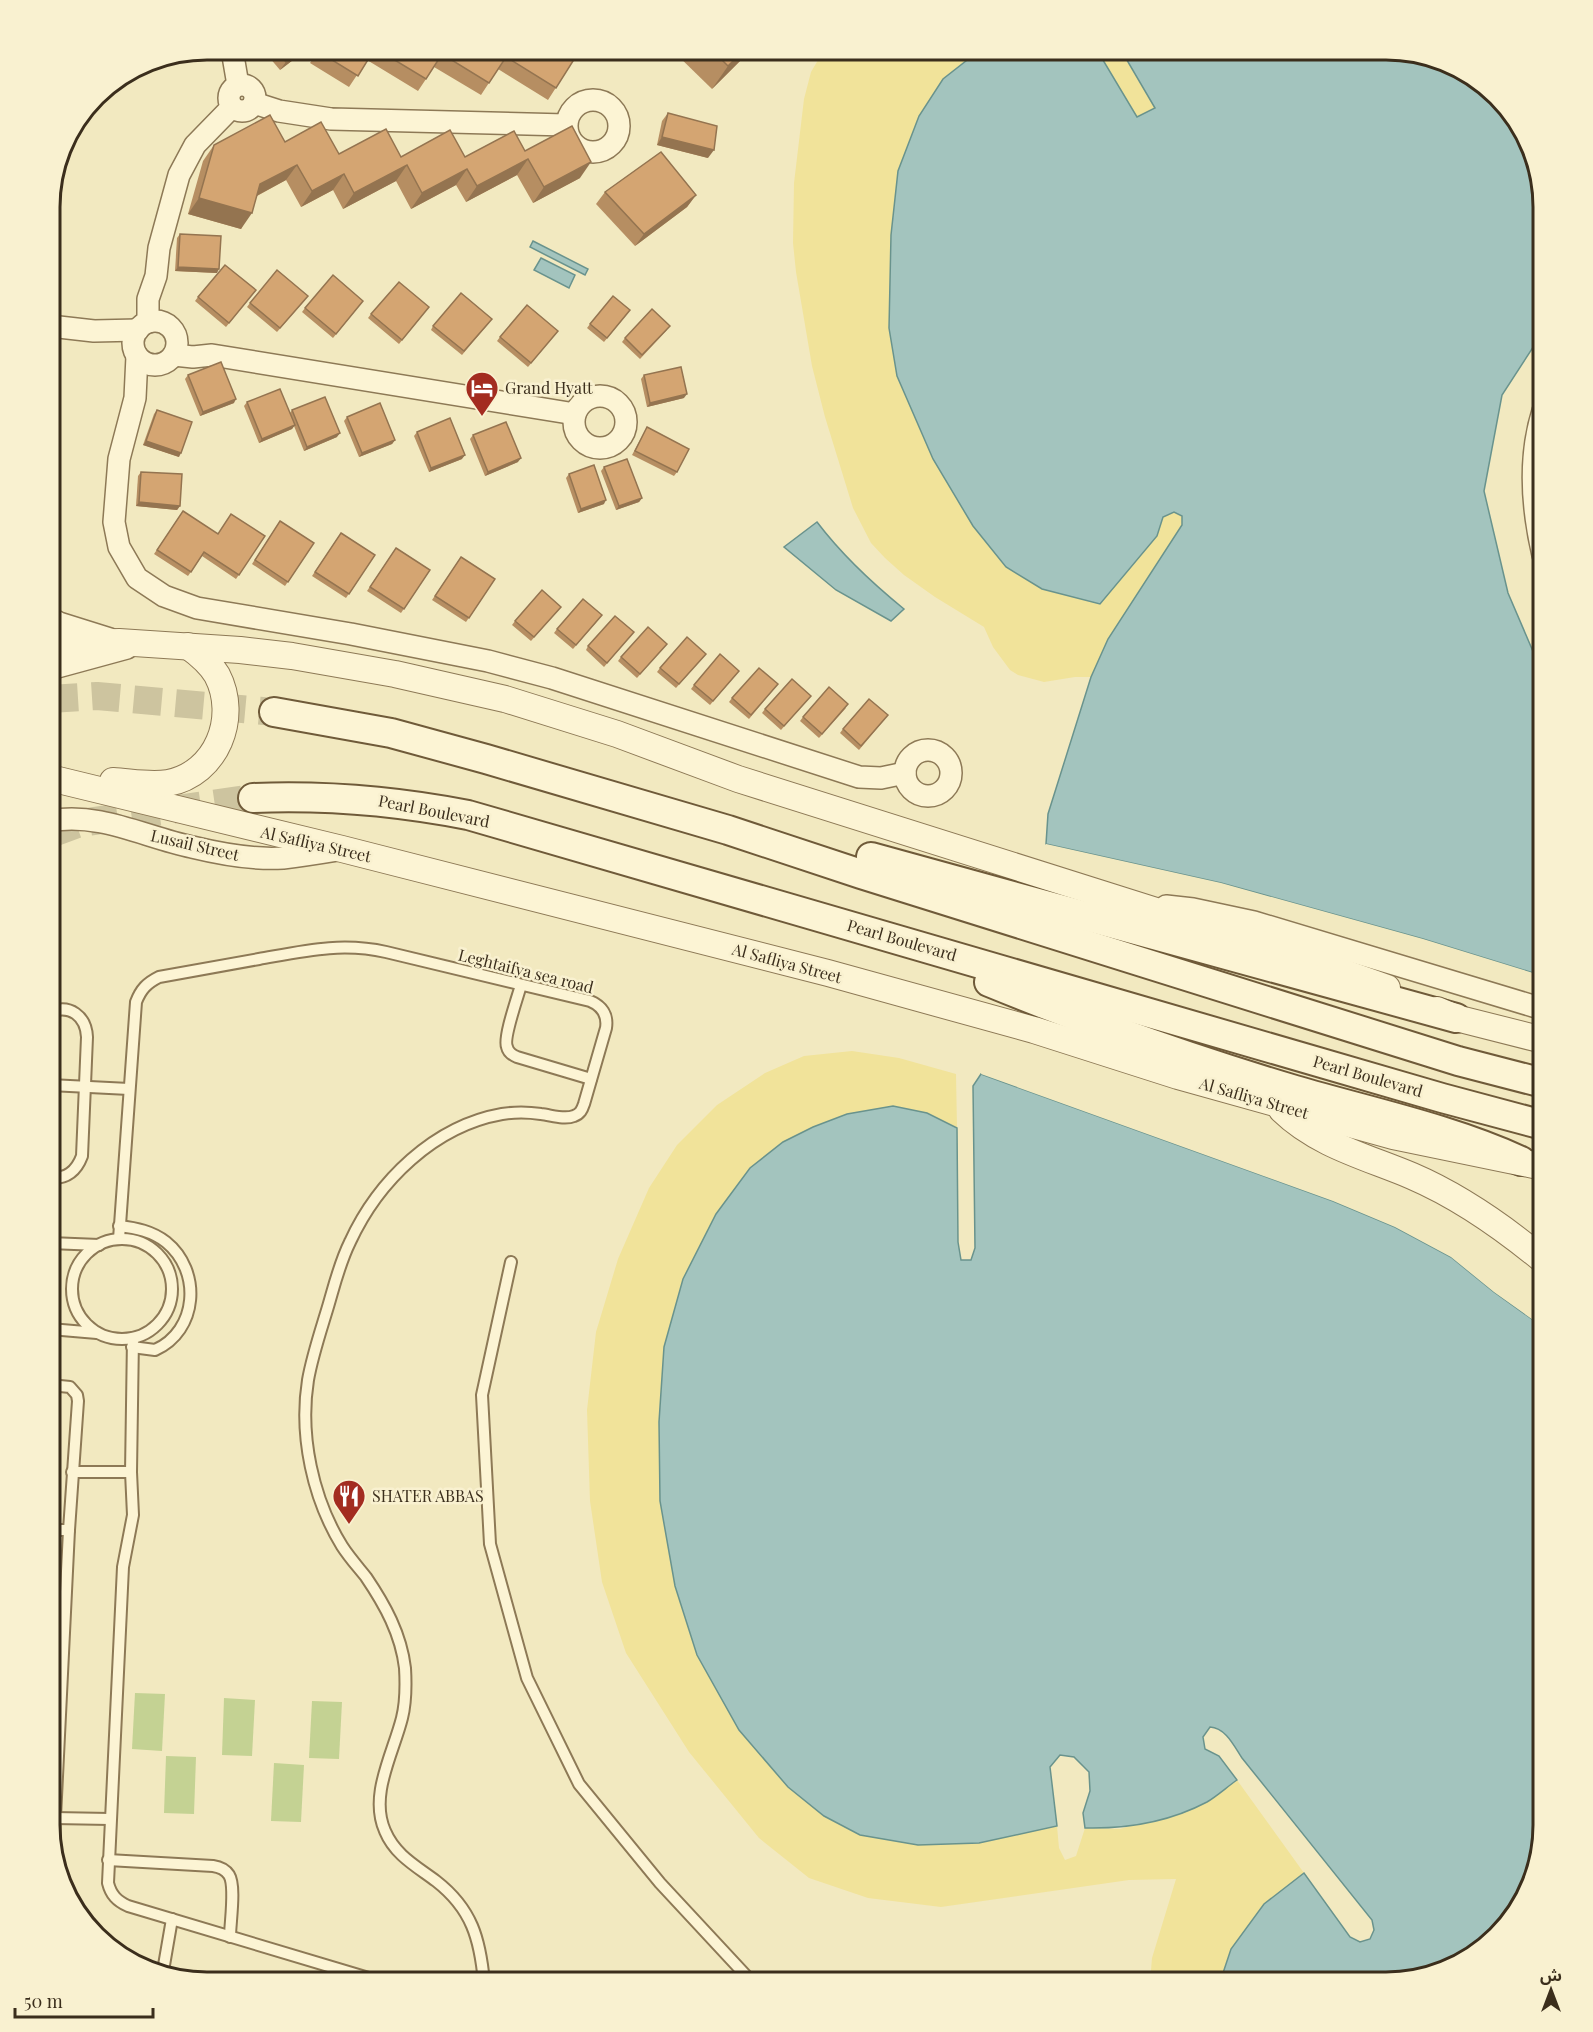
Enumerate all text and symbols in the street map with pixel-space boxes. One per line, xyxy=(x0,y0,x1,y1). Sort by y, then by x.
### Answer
hotel icon: Grand Hyatt xyxy=(464,370,500,417)
place label: Grand Hyatt xyxy=(505,377,593,398)
street label: Pearl Boulevard xyxy=(377,789,492,832)
street label: Al Safliya Street xyxy=(258,820,374,866)
street label: Lusail Street xyxy=(149,824,242,865)
street label: Pearl Boulevard xyxy=(845,914,959,965)
street label: Al Safliya Street xyxy=(729,938,845,987)
street label: Leghtaifya sea road xyxy=(456,944,596,997)
street label: Pearl Boulevard xyxy=(1311,1050,1425,1101)
street label: Al Safliya Street xyxy=(1196,1072,1311,1123)
restaurant icon: SHATER ABBAS xyxy=(331,1478,367,1525)
place label: SHATER ABBAS xyxy=(372,1485,484,1506)
north arrow xyxy=(1521,1960,1581,2020)
text: ش xyxy=(1540,1964,1562,1985)
scale bar xyxy=(15,1981,153,2019)
text: 50 m xyxy=(24,1989,63,2013)

